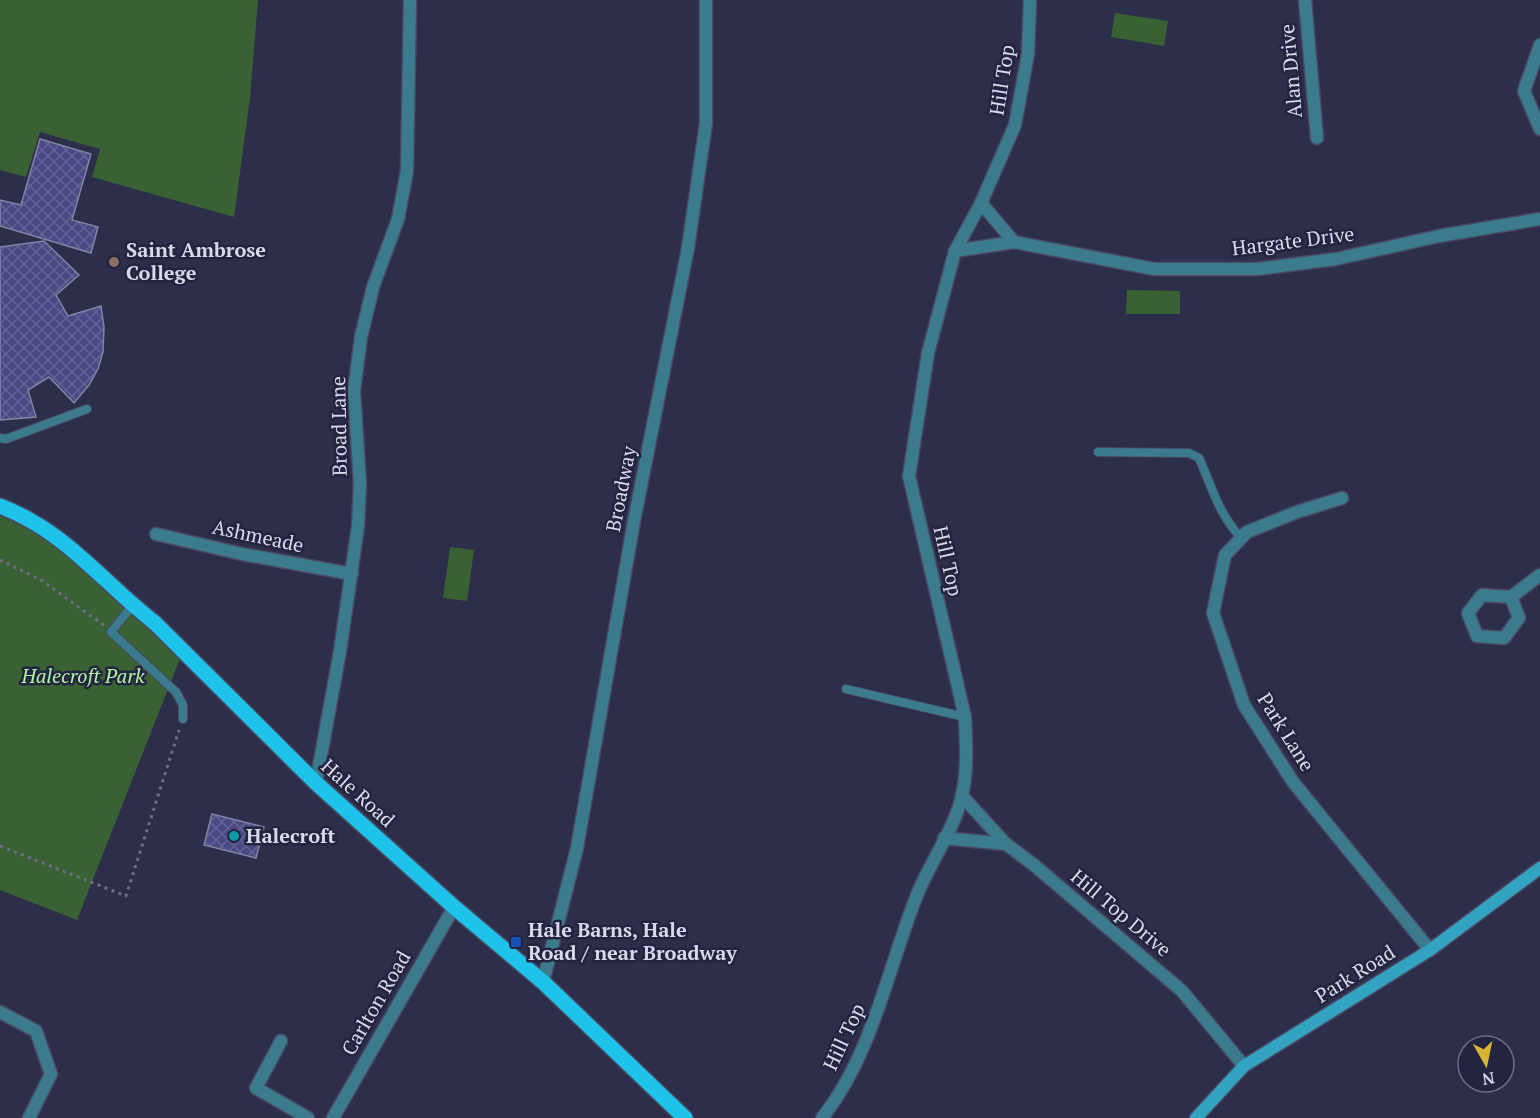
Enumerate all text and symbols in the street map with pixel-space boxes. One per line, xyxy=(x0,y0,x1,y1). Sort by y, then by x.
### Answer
street label: Alan Drive xyxy=(1273,23,1308,119)
street label: Hill Top xyxy=(983,43,1020,117)
street label: Hargate Drive xyxy=(1230,220,1356,261)
place label: Saint Ambrose College xyxy=(126,236,266,286)
marker: Saint Ambrose College xyxy=(107,255,121,269)
street label: Broad Lane xyxy=(324,376,353,476)
street label: Broadway xyxy=(599,443,642,534)
street label: Ashmeade xyxy=(210,513,306,558)
street label: Hill Top xyxy=(927,523,970,599)
park label: Halecroft Park xyxy=(20,662,145,689)
street label: Park Lane xyxy=(1252,687,1321,776)
street label: Hale Road xyxy=(316,752,401,833)
place label: Halecroft xyxy=(246,822,335,849)
marker: Halecroft xyxy=(227,829,241,843)
street label: Hill Top Drive xyxy=(1065,863,1177,963)
place label: Hale Barns, Hale Road / near Broadway xyxy=(528,916,737,966)
marker: Hale Barns, Hale Road / near Broadway xyxy=(509,935,523,949)
street label: Park Road xyxy=(1310,938,1400,1009)
street label: Carlton Road xyxy=(335,946,416,1060)
street label: Hill Top xyxy=(816,999,871,1075)
north arrow xyxy=(1456,1034,1516,1094)
text: N xyxy=(1481,1067,1496,1091)

